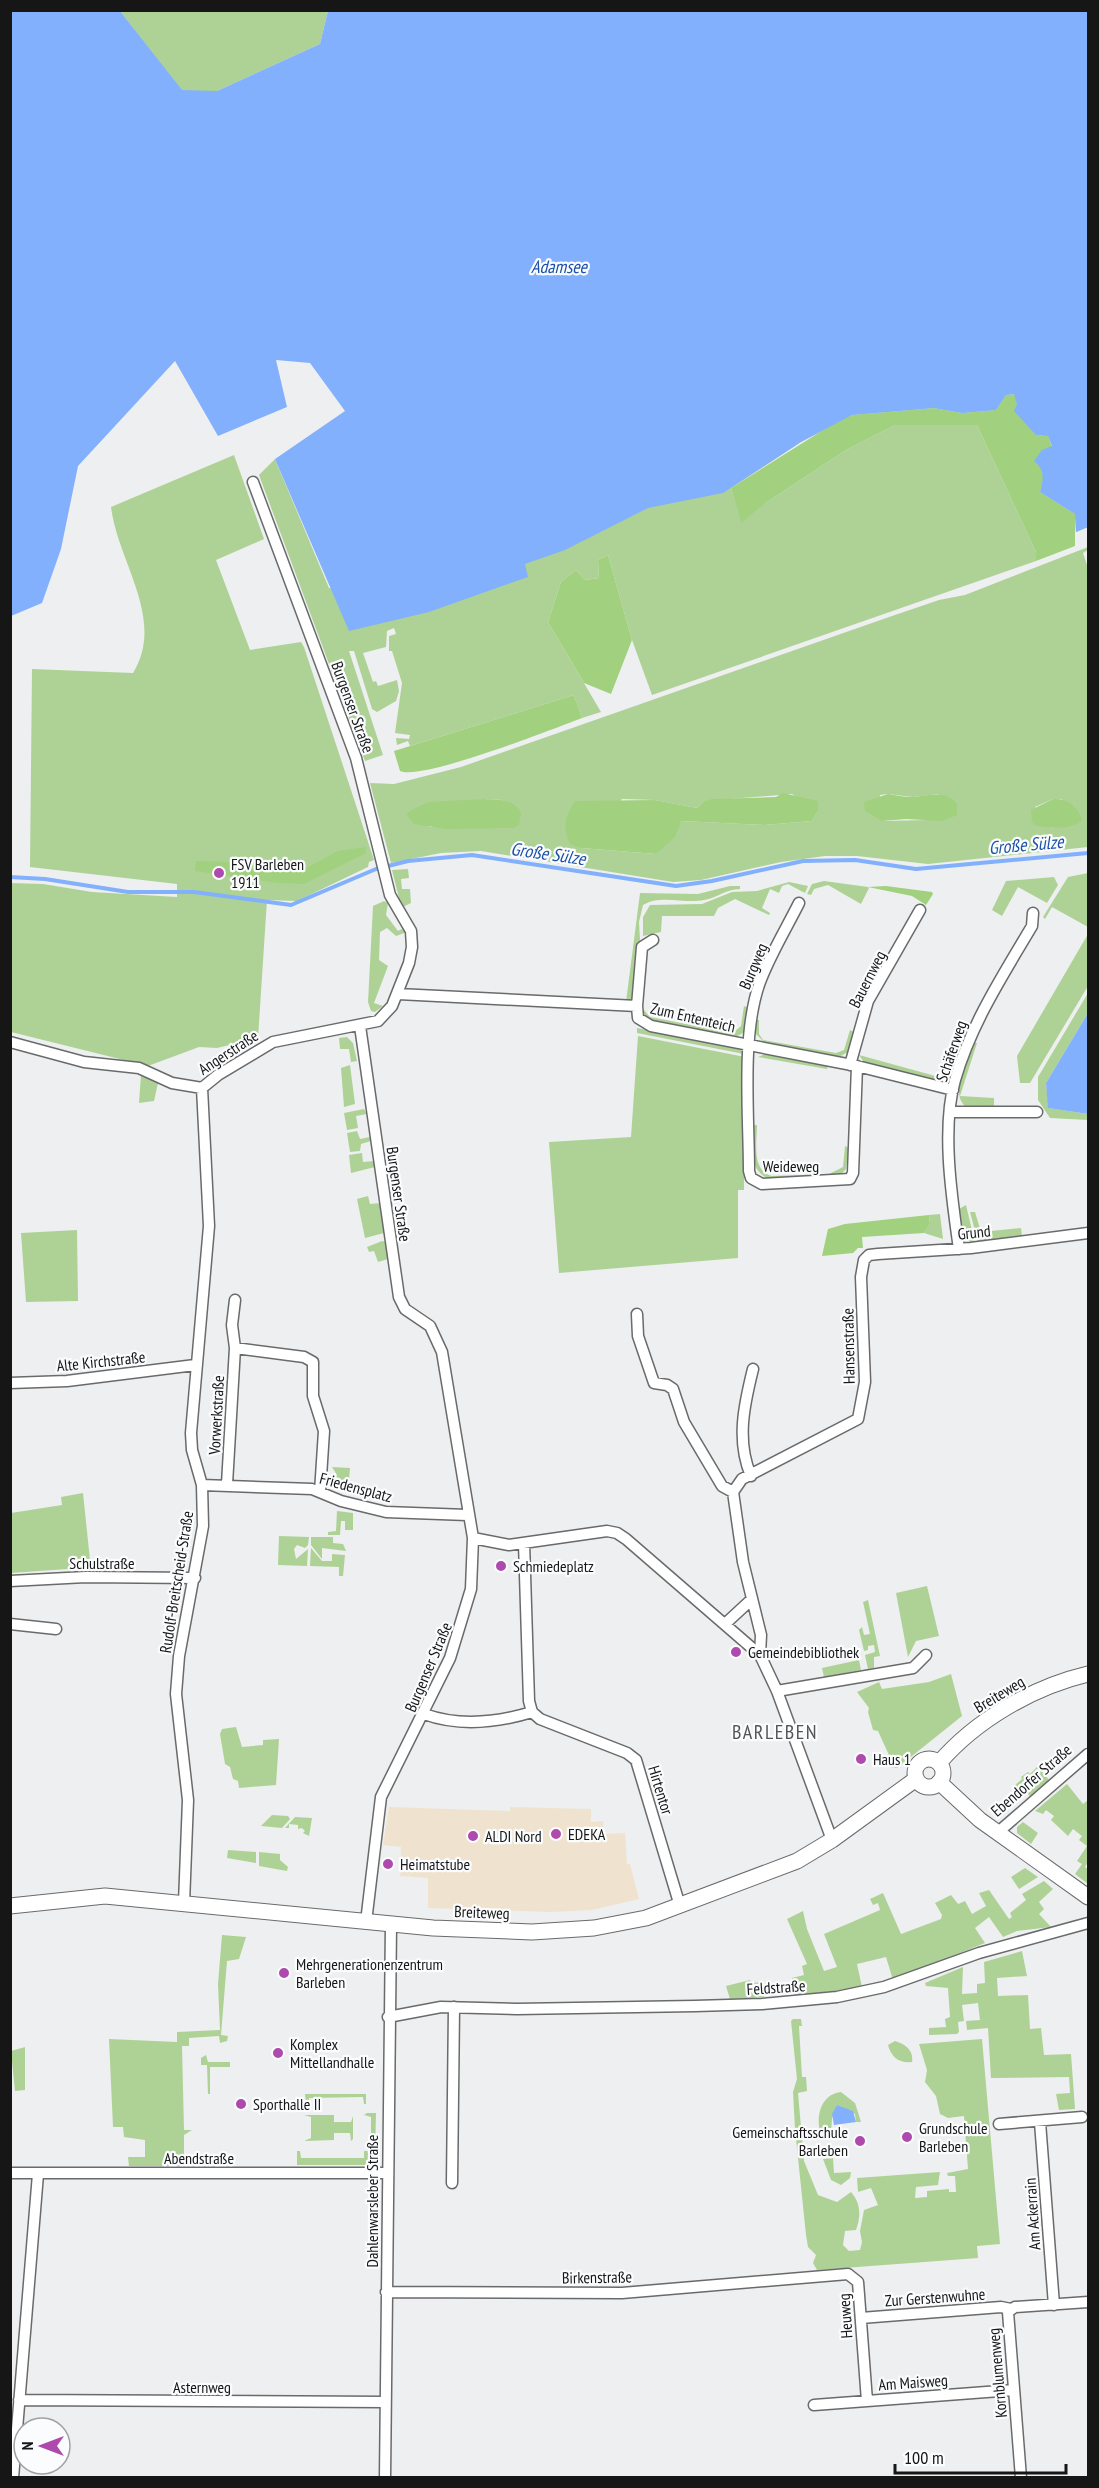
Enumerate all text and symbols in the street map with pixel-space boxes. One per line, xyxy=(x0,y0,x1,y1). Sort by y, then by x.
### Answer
water label: Adamsee xyxy=(531,255,589,278)
street label: Burgenser Straße xyxy=(327,659,379,755)
water label: Große Sülze xyxy=(988,830,1066,859)
water label: Große Sülze xyxy=(509,837,588,870)
place label: FSV Barleben 1911 xyxy=(231,854,304,892)
marker: FSV Barleben 1911 xyxy=(212,866,226,880)
street label: Burgweg xyxy=(734,940,772,992)
street label: Bauernweg xyxy=(844,947,890,1011)
street label: Zum Ententeich xyxy=(649,998,737,1036)
street label: Schäferweg xyxy=(931,1018,971,1084)
street label: Angerstraße xyxy=(194,1025,262,1079)
street label: Burgenser Straße xyxy=(382,1145,416,1243)
street label: Weideweg xyxy=(763,1156,819,1176)
street label: Grund xyxy=(956,1220,992,1244)
street label: Hansenstraße xyxy=(837,1308,859,1384)
street label: Alte Kirchstraße xyxy=(56,1346,146,1376)
street label: Vorwerkstraße xyxy=(204,1375,228,1456)
street label: Friedensplatz xyxy=(318,1468,395,1506)
street label: Rudolf-Breitscheid-Straße xyxy=(155,1510,197,1654)
street label: Schulstraße xyxy=(69,1553,135,1573)
place label: Schmiedeplatz xyxy=(513,1556,594,1576)
marker: Schmiedeplatz xyxy=(494,1559,508,1573)
street label: Burgenser Straße xyxy=(400,1619,456,1715)
place label: Gemeindebibliothek xyxy=(748,1642,860,1662)
marker: Gemeindebibliothek xyxy=(729,1645,743,1659)
street label: Breiteweg xyxy=(970,1671,1028,1717)
district label: BARLEBEN xyxy=(732,1719,818,1745)
street label: Ebendorfer Straße xyxy=(987,1739,1075,1821)
place label: Haus 1 xyxy=(873,1749,911,1769)
marker: Haus 1 xyxy=(854,1752,868,1766)
street label: Hirtentor xyxy=(644,1763,678,1818)
place label: EDEKA xyxy=(568,1824,606,1844)
place label: ALDI Nord xyxy=(485,1826,542,1846)
marker: EDEKA xyxy=(549,1827,563,1841)
marker: ALDI Nord xyxy=(466,1829,480,1843)
place label: Heimatstube xyxy=(400,1854,470,1874)
marker: Heimatstube xyxy=(381,1857,395,1871)
street label: Breiteweg xyxy=(454,1901,510,1923)
place label: Mehrgenerationenzentrum Barleben xyxy=(296,1954,443,1992)
marker: Mehrgenerationenzentrum Barleben xyxy=(277,1966,291,1980)
street label: Feldstraße xyxy=(746,1975,806,1999)
place label: Komplex Mittellandhalle xyxy=(290,2034,374,2072)
marker: Komplex Mittellandhalle xyxy=(271,2046,285,2060)
place label: Sporthalle II xyxy=(253,2094,321,2114)
marker: Sporthalle II xyxy=(234,2097,248,2111)
place label: Grundschule Barleben xyxy=(919,2118,988,2156)
place label: Gemeinschaftsschule Barleben xyxy=(732,2122,848,2160)
marker: Grundschule Barleben xyxy=(900,2130,914,2144)
marker: Gemeinschaftsschule Barleben xyxy=(853,2134,867,2148)
street label: Dahlenwarsleber Straße xyxy=(362,2135,382,2267)
street label: Abendstraße xyxy=(164,2148,234,2168)
street label: Am Ackerrain xyxy=(1020,2177,1044,2251)
street label: Birkenstraße xyxy=(562,2266,632,2288)
street label: Zur Gerstenwuhne xyxy=(884,2284,986,2310)
street label: Heuweg xyxy=(833,2293,857,2339)
street label: Kornblumenweg xyxy=(983,2327,1011,2419)
street label: Am Maisweg xyxy=(878,2370,948,2394)
street label: Asternweg xyxy=(173,2377,231,2397)
north arrow xyxy=(12,2416,72,2476)
scale bar xyxy=(895,2437,1066,2475)
text: N xyxy=(17,2442,37,2450)
text: 100 m xyxy=(904,2446,944,2469)

